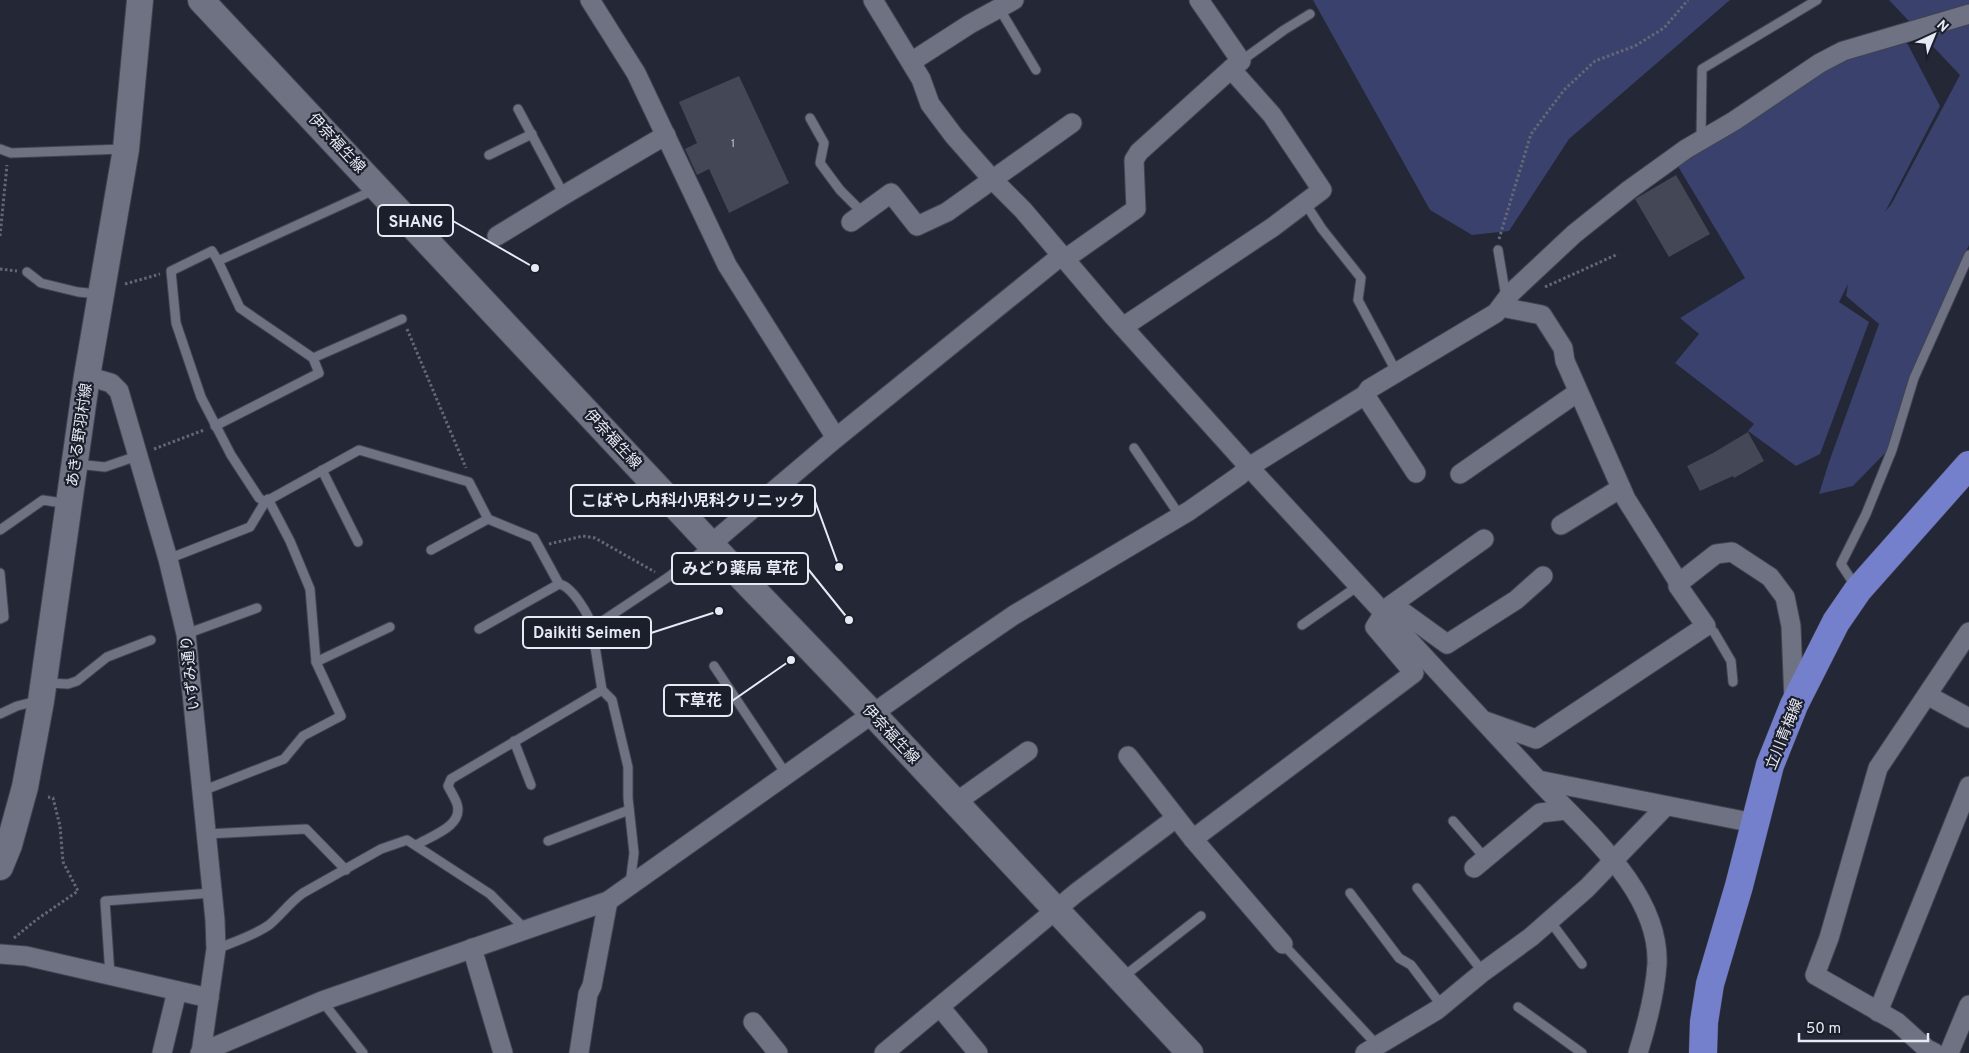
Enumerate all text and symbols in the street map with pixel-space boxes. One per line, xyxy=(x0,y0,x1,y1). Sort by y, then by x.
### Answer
north arrow xyxy=(1909,10,1959,60)
text: N xyxy=(1932,17,1952,36)
street label: 伊奈福生線 xyxy=(303,110,368,178)
house number: 1 xyxy=(731,136,735,152)
callout: SHANG xyxy=(378,205,453,236)
text: SHANG xyxy=(389,213,443,233)
street label: あきる野羽村線 xyxy=(63,382,97,488)
street label: 伊奈福生線 xyxy=(579,406,644,474)
callout: こばやし内科小児科クリニック xyxy=(571,485,815,516)
text: こばやし内科小児科クリニック xyxy=(581,492,805,512)
callout: みどり薬局 草花 xyxy=(672,553,808,584)
text: みどり薬局 草花 xyxy=(682,560,798,580)
callout: Daikiti Seimen xyxy=(523,617,651,648)
text: Daikiti Seimen xyxy=(533,624,641,644)
street label: いずみ通り xyxy=(178,635,205,711)
callout: 下草花 xyxy=(664,685,732,716)
text: 下草花 xyxy=(674,692,722,712)
street label: 立川青梅線 xyxy=(1762,696,1808,773)
street label: 伊奈福生線 xyxy=(857,701,922,769)
scale bar xyxy=(1799,1010,1928,1042)
text: 50 m xyxy=(1806,1020,1841,1039)

